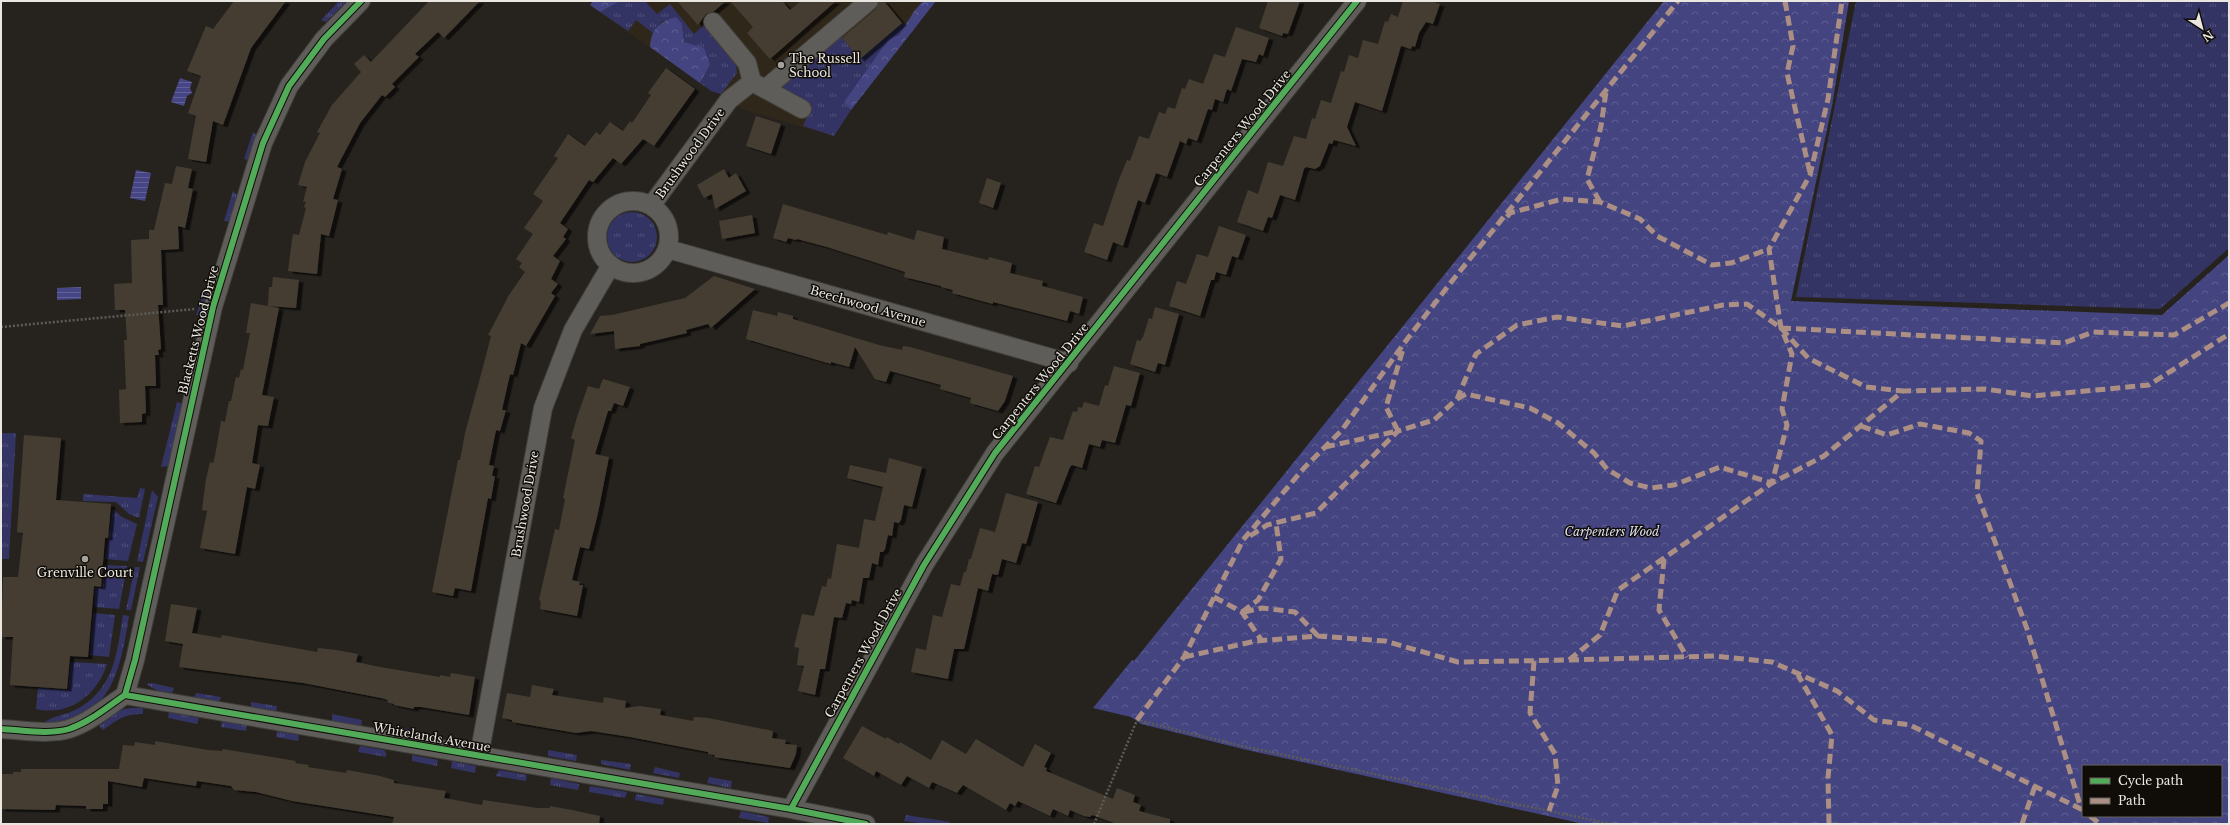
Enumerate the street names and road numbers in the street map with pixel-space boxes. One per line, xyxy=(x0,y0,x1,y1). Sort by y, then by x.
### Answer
street label: Carpenters Wood Drive xyxy=(1190,67,1294,189)
street label: Brushwood Drive xyxy=(652,105,728,201)
street label: Blacketts Wood Drive xyxy=(175,264,221,396)
street label: Beechwood Avenue xyxy=(808,282,928,330)
street label: Carpenters Wood Drive xyxy=(988,320,1092,442)
street label: Brushwood Drive xyxy=(508,449,542,558)
street label: Carpenters Wood Drive xyxy=(821,586,905,720)
street label: Whitelands Avenue xyxy=(371,719,492,755)

